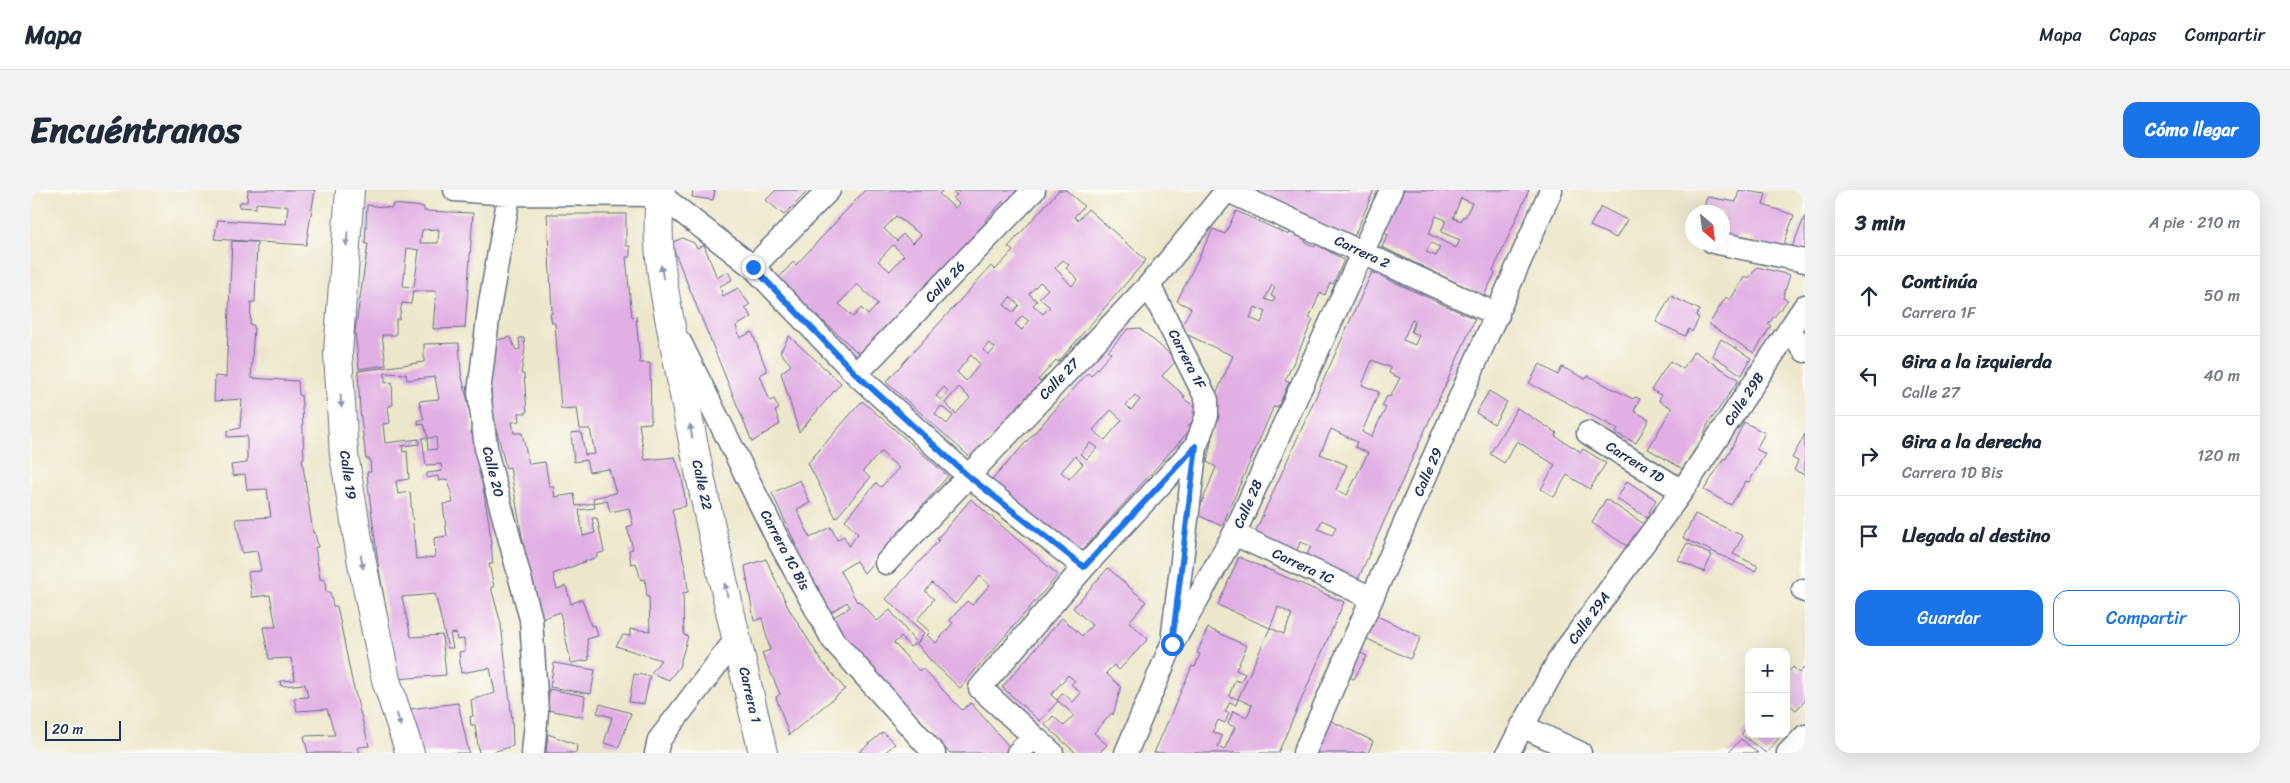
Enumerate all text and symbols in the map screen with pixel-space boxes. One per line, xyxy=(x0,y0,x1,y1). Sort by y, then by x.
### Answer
text: Mapa xyxy=(25,14,81,56)
text: Mapa xyxy=(2039,19,2082,51)
text: Capas xyxy=(2110,19,2157,51)
text: Compartir xyxy=(2185,19,2265,51)
text: Encuéntranos xyxy=(30,99,241,161)
button: Cómo llegar xyxy=(2123,102,2260,158)
text: 3 min xyxy=(1855,204,1905,242)
north arrow xyxy=(1685,205,1730,250)
text: A pie · 210 m xyxy=(2149,208,2240,237)
street label: Carrera 2 xyxy=(1330,228,1394,276)
one-way arrow xyxy=(342,231,350,247)
street label: Calle 26 xyxy=(918,255,972,309)
route end xyxy=(742,256,765,279)
one-way arrow xyxy=(658,263,666,279)
text: Continúa xyxy=(1902,265,1977,298)
text: 50 m xyxy=(2204,281,2240,310)
icon: ahead xyxy=(1855,282,1883,310)
text: Carrera 1F xyxy=(1902,298,1976,327)
street label: Carrera 1F xyxy=(1161,325,1213,395)
text: Gira a la izquierda xyxy=(1902,345,2052,378)
street label: Calle 27 xyxy=(1032,351,1086,406)
text: 40 m xyxy=(2203,361,2240,390)
icon: left xyxy=(1855,362,1883,390)
street label: Calle 29B xyxy=(1717,367,1771,431)
text: Calle 27 xyxy=(1902,378,1960,407)
one-way arrow xyxy=(337,393,345,409)
one-way arrow xyxy=(686,423,694,439)
text: Gira a la derecha xyxy=(1902,425,2041,458)
street label: Carrera 1D xyxy=(1601,434,1670,490)
text: 120 m xyxy=(2197,441,2240,470)
icon: right xyxy=(1855,442,1883,470)
street label: Calle 29 xyxy=(1406,443,1450,501)
street label: Calle 20 xyxy=(475,444,511,500)
street label: Calle 19 xyxy=(332,449,364,501)
street label: Calle 22 xyxy=(684,458,720,512)
text: Carrera 1D Bis xyxy=(1902,458,2003,487)
street label: Calle 28 xyxy=(1226,475,1270,532)
street label: Carrera 1C Bis xyxy=(753,505,817,595)
text: Llegada al destino xyxy=(1902,519,2051,552)
icon: arrive xyxy=(1855,522,1883,550)
street label: Carrera 1C xyxy=(1268,541,1338,591)
one-way arrow xyxy=(359,554,367,570)
one-way arrow xyxy=(722,583,730,598)
street label: Calle 29A xyxy=(1561,586,1617,650)
button: Guardar xyxy=(1855,590,2043,646)
button: Compartir xyxy=(2053,590,2240,646)
route start xyxy=(1161,633,1184,656)
map controls xyxy=(1745,648,1790,738)
button: + xyxy=(1745,648,1790,693)
street label: Carrera 1 xyxy=(731,664,769,726)
button: − xyxy=(1745,693,1790,738)
one-way arrow xyxy=(396,712,403,727)
text: 20 m xyxy=(52,717,83,742)
scale bar xyxy=(45,718,121,741)

